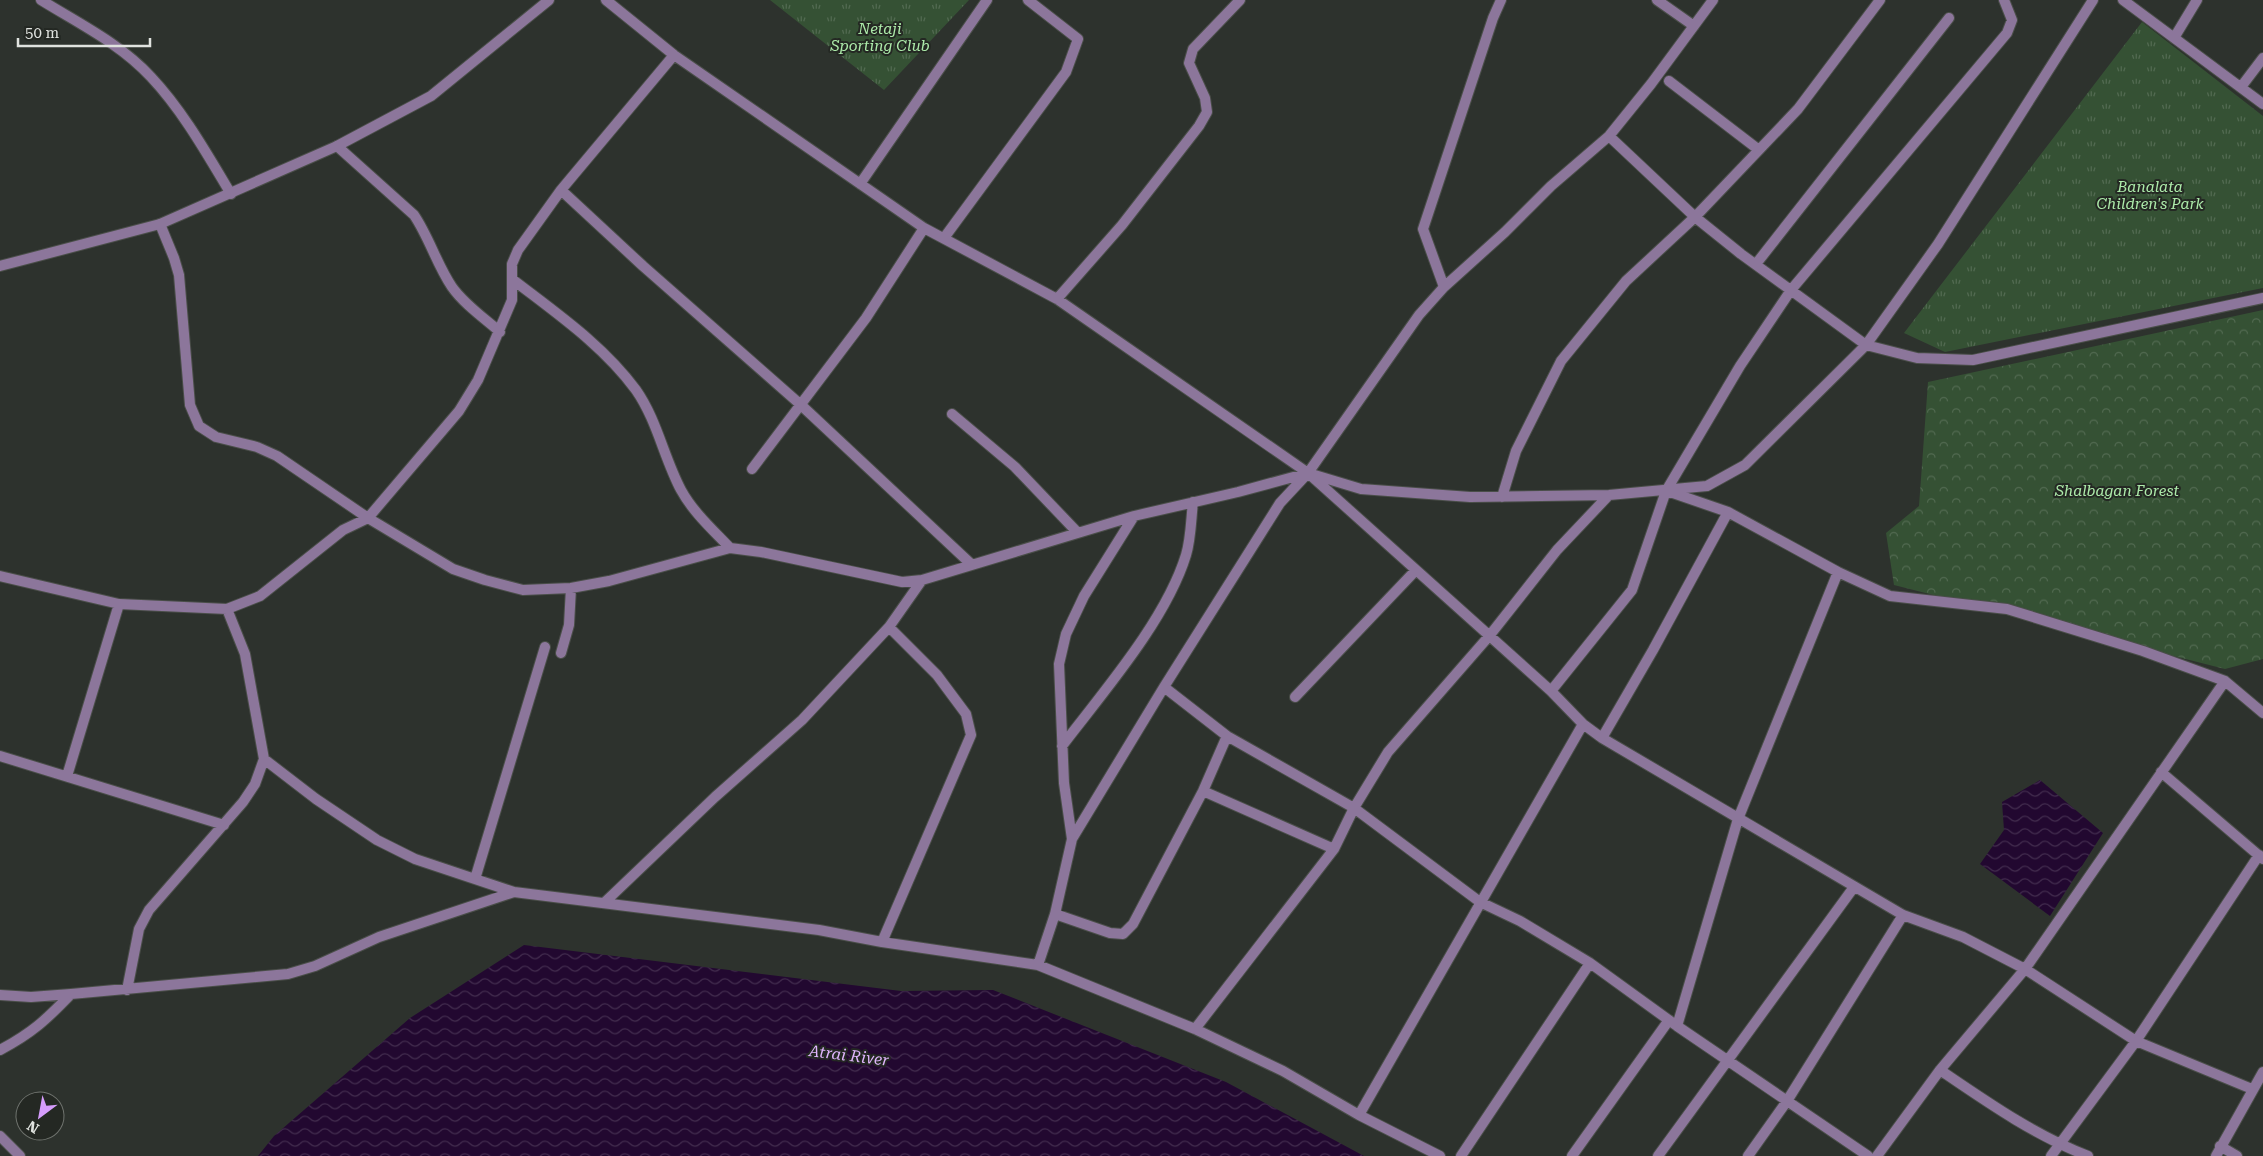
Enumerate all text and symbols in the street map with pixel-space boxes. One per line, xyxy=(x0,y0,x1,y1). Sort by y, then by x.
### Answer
scale bar xyxy=(18,15,150,47)
park label: Netaji Sporting Club xyxy=(829,20,930,55)
text: 50 m xyxy=(25,24,60,42)
park label: Banalata Children's Park xyxy=(2096,178,2204,213)
park label: Shalbagan Forest xyxy=(2054,482,2180,500)
water label: Atrai River xyxy=(807,1041,890,1070)
north arrow xyxy=(15,1091,65,1141)
text: N xyxy=(24,1117,42,1137)

